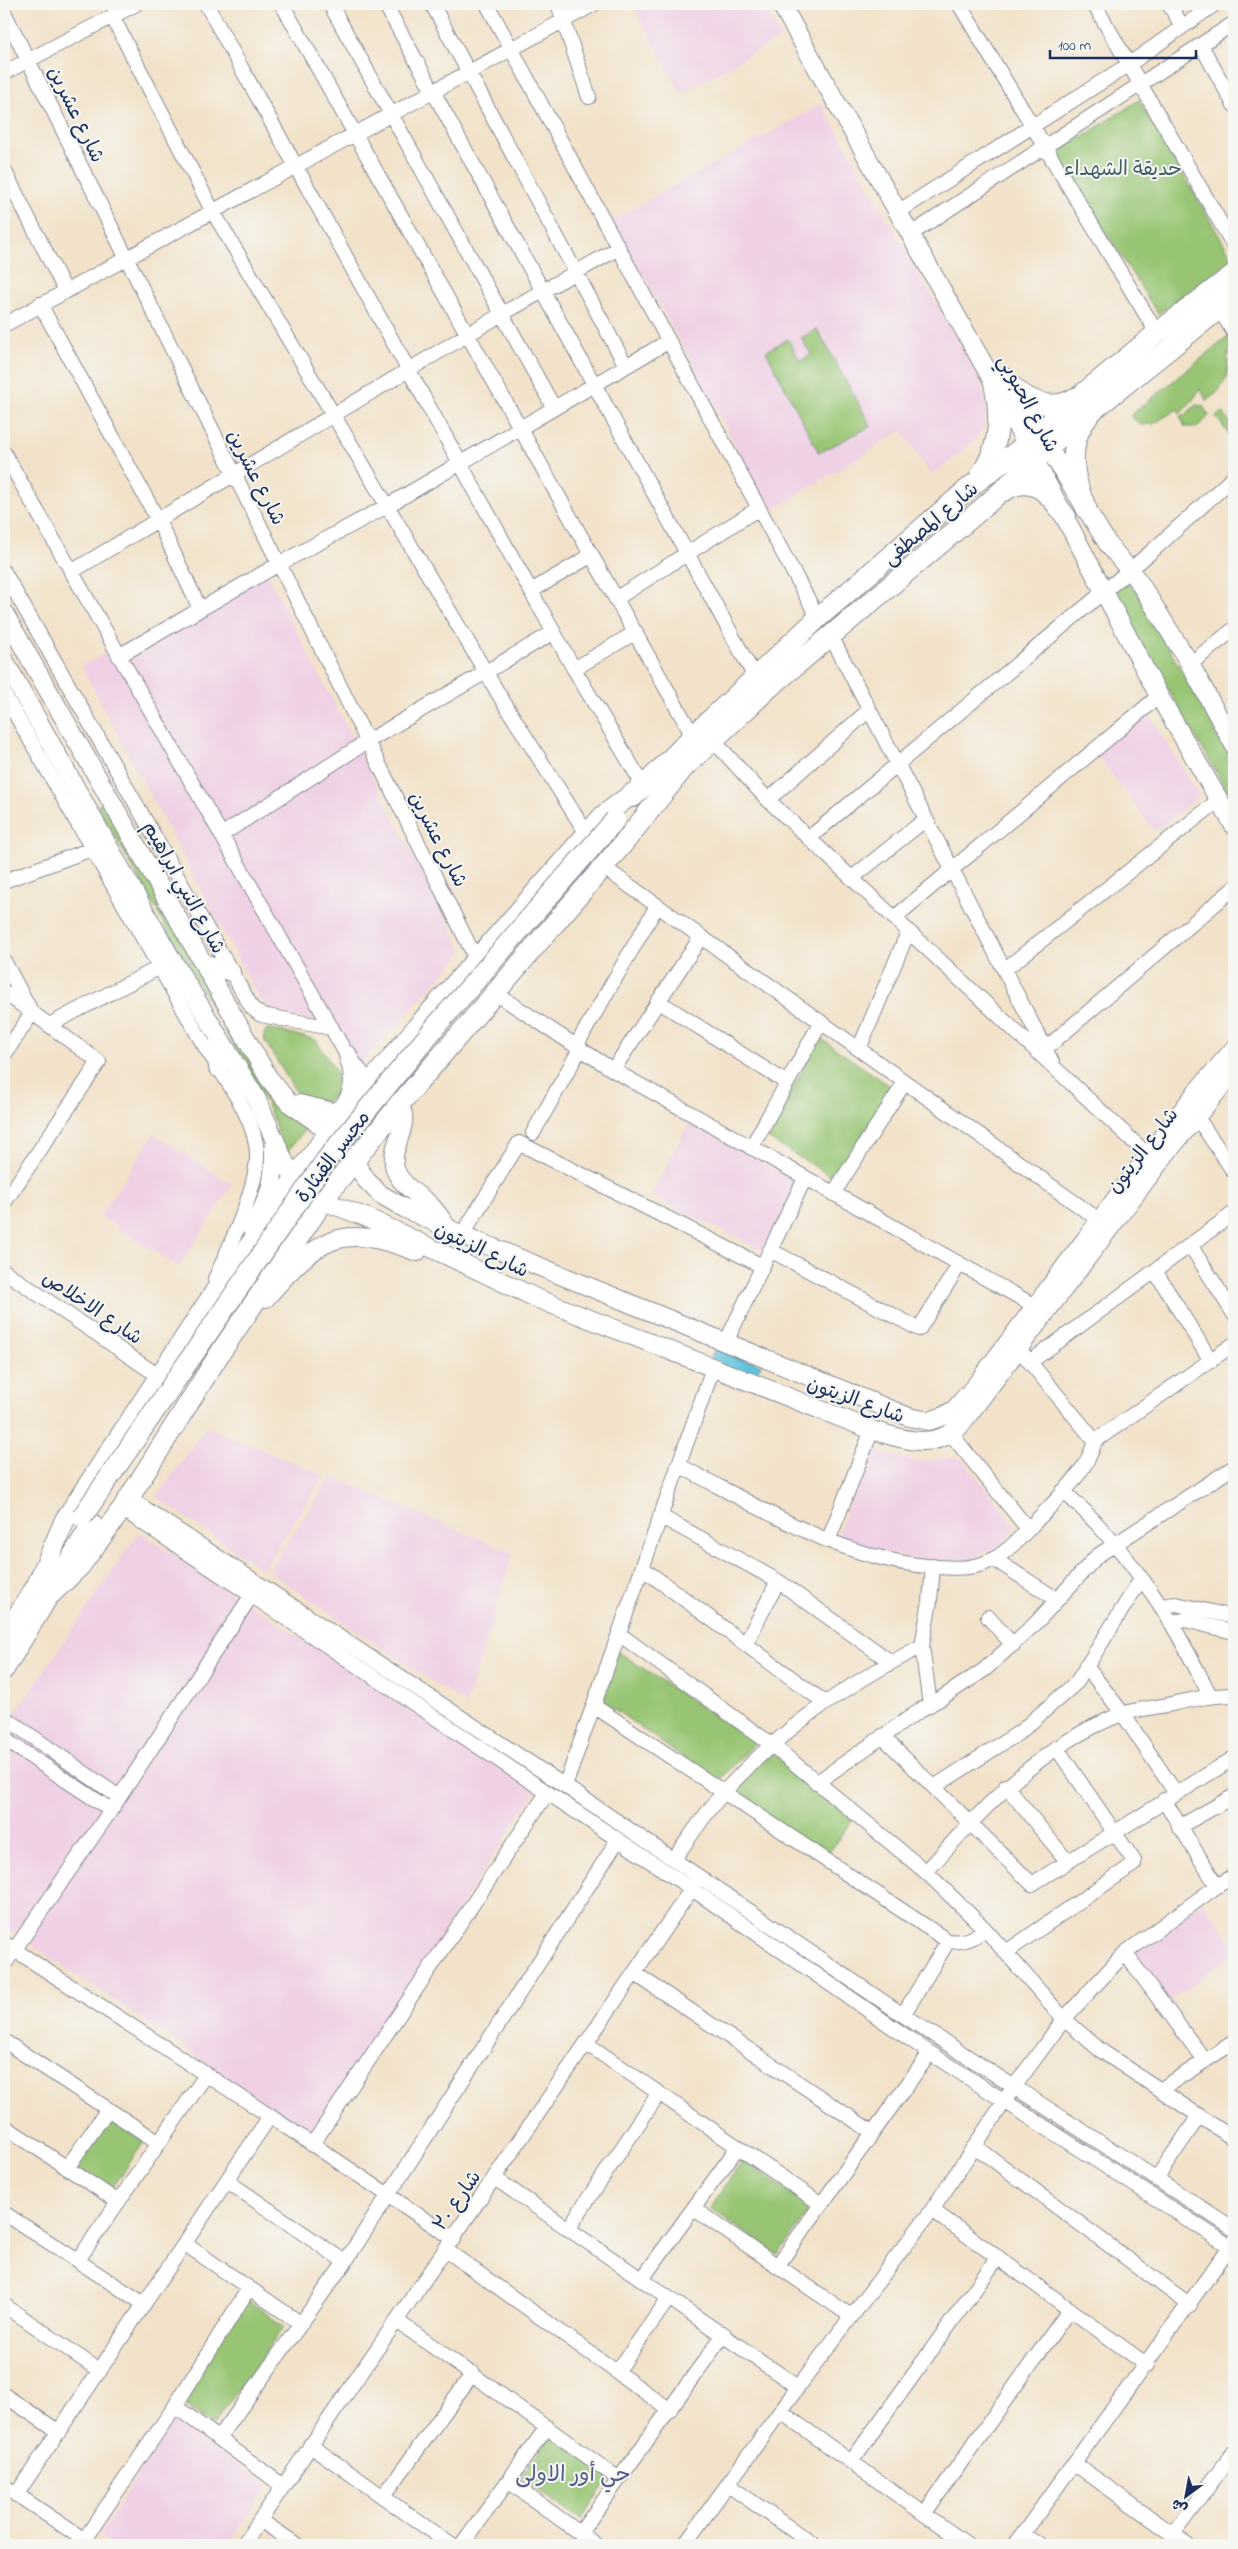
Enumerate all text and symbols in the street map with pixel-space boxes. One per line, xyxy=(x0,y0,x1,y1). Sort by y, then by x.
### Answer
scale bar xyxy=(1050,28,1197,60)
text: 100 m xyxy=(1058,35,1091,57)
street label: شارع عشرين xyxy=(39,62,111,168)
park label: حديقة الشهداء xyxy=(1064,156,1182,185)
street label: شارع الحبوبي xyxy=(988,350,1065,459)
street label: شارع عشرين xyxy=(218,425,291,531)
street label: شارع المصطفى xyxy=(877,476,986,574)
street label: شارع عشرين xyxy=(400,787,473,893)
street label: شارع النبي ابراهيم xyxy=(133,817,231,960)
street label: شارع الزيتون xyxy=(1101,1102,1187,1201)
street label: مجسر القيثارة xyxy=(290,1105,378,1210)
street label: شارع الزيتون xyxy=(429,1216,533,1287)
street label: شارع الاخلاص xyxy=(36,1265,147,1353)
street label: شارع الزيتون xyxy=(802,1370,908,1432)
street label: شارع ٣٠ xyxy=(427,2165,490,2238)
district label: حي أور الاولى xyxy=(515,2460,631,2493)
north arrow xyxy=(1160,2472,1210,2522)
text: ش xyxy=(1168,2493,1192,2519)

